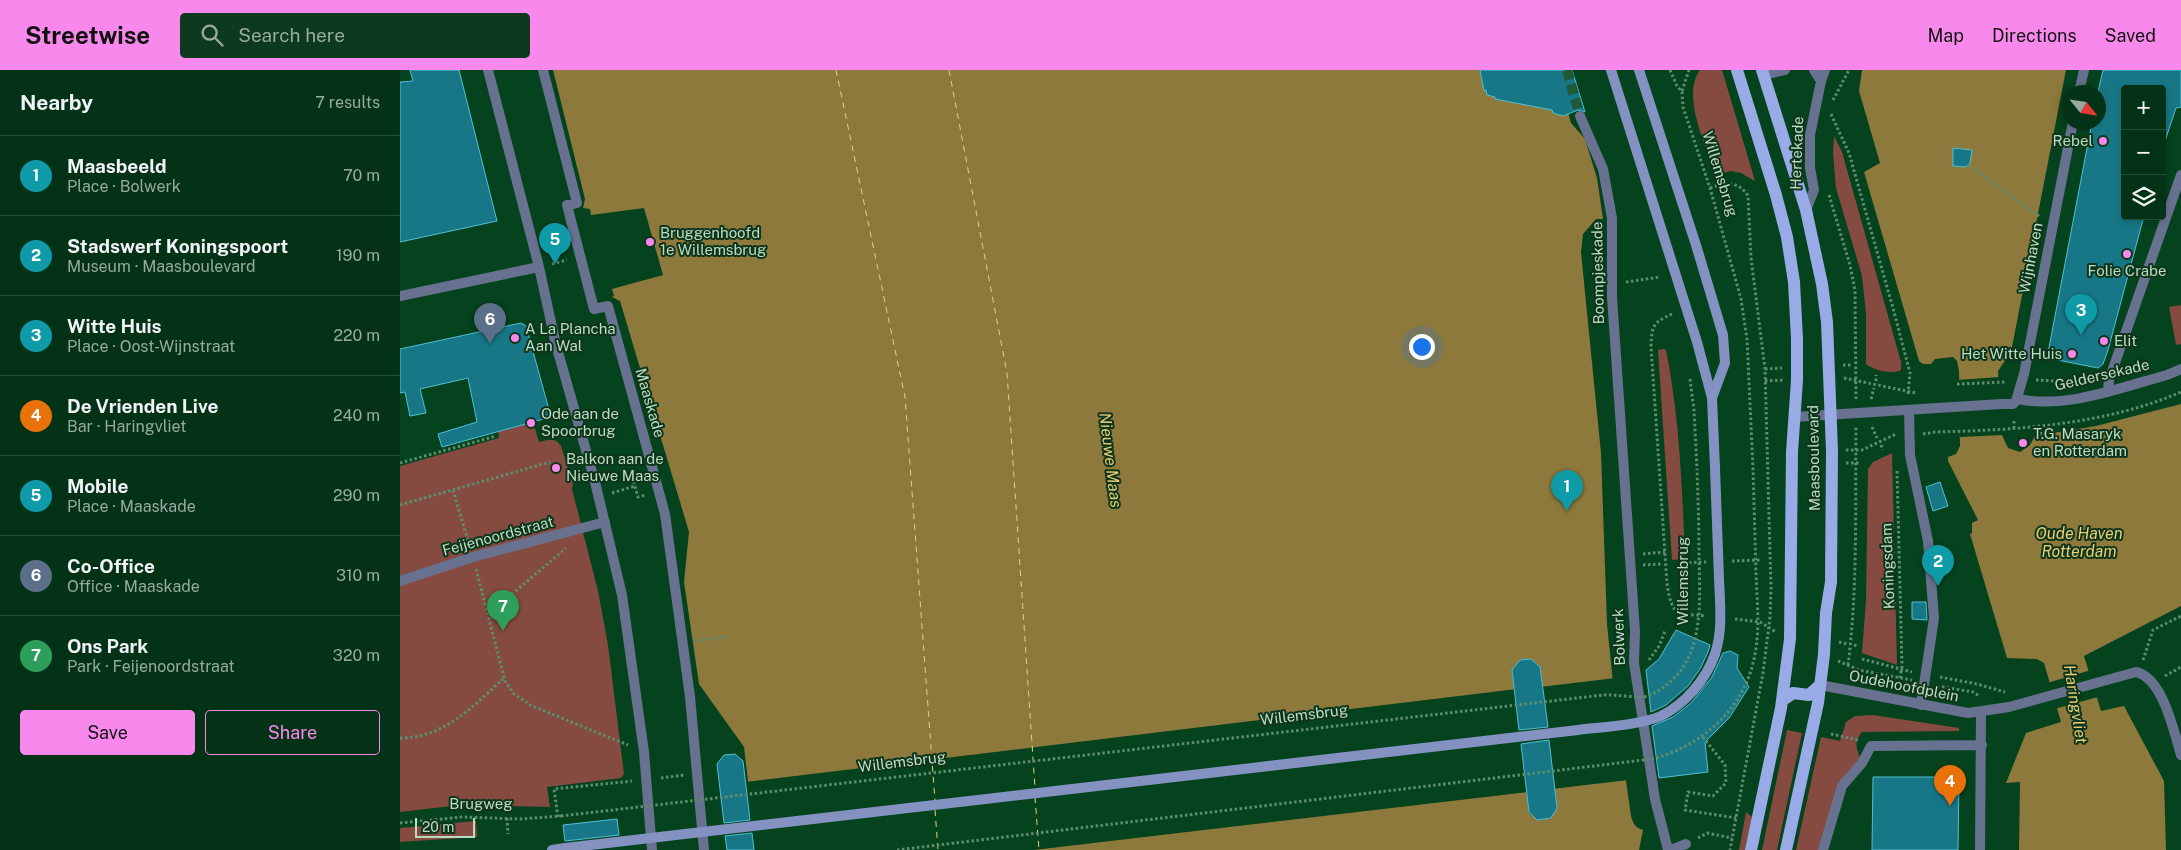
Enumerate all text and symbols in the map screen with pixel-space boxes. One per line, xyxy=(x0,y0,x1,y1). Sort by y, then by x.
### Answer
search box xyxy=(180,13,530,58)
text: Streetwise xyxy=(25,21,150,49)
icon: search xyxy=(198,21,226,49)
text: Search here xyxy=(238,24,345,46)
text: Map xyxy=(1927,25,1964,46)
text: Directions xyxy=(1992,25,2077,46)
text: Saved xyxy=(2105,25,2156,46)
north arrow xyxy=(2061,85,2106,130)
map controls xyxy=(2121,85,2166,220)
button: + xyxy=(2121,85,2166,130)
text: Nearby xyxy=(20,90,93,115)
text: 7 results xyxy=(315,93,380,112)
street label: Hertekade xyxy=(1787,116,1806,190)
street label: Willemsbrug xyxy=(1699,129,1742,219)
button: − xyxy=(2121,130,2166,175)
place label: Rebel xyxy=(2053,132,2093,149)
marker: Rebel xyxy=(2097,135,2109,147)
text: Maasbeeld xyxy=(67,155,167,177)
text: 1 xyxy=(33,166,39,185)
text: 70 m xyxy=(343,166,380,185)
button: layers xyxy=(2121,175,2166,220)
text: Place · Bolwerk xyxy=(67,177,181,196)
street label: Boompjeskade xyxy=(1588,221,1607,325)
street label: Wijnhaven xyxy=(2015,221,2046,295)
pin: 5 xyxy=(539,223,571,264)
place label: Bruggenhoofd 1e Willemsbrug xyxy=(660,224,766,258)
text: Stadswerf Koningspoort xyxy=(67,235,288,257)
marker: Bruggenhoofd 1e Willemsbrug xyxy=(644,236,656,248)
text: 2 xyxy=(31,246,41,265)
text: 190 m xyxy=(336,246,380,265)
marker: Folie Crabe xyxy=(2121,248,2133,260)
text: Museum · Maasboulevard xyxy=(67,257,256,276)
place label: Folie Crabe xyxy=(2087,262,2167,279)
pin: 3 xyxy=(2065,294,2097,335)
pin: 6 xyxy=(474,303,506,344)
text: Witte Huis xyxy=(67,315,162,337)
place label: A La Plancha Aan Wal xyxy=(525,320,616,354)
text: 3 xyxy=(31,326,41,345)
text: 220 m xyxy=(333,326,380,345)
marker: A La Plancha Aan Wal xyxy=(509,332,521,344)
place label: Elit xyxy=(2114,332,2137,349)
your location xyxy=(1409,334,1435,360)
marker: Elit xyxy=(2098,335,2110,347)
text: Place · Oost-Wijnstraat xyxy=(67,337,235,356)
place label: Het Witte Huis xyxy=(1961,345,2062,362)
marker: Het Witte Huis xyxy=(2066,348,2078,360)
street label: Geldersekade xyxy=(2053,355,2151,394)
street label: Maaskade xyxy=(632,366,668,439)
text: De Vrienden Live xyxy=(67,395,218,417)
place label: Ode aan de Spoorbrug xyxy=(541,405,619,439)
street label: Maasboulevard xyxy=(1804,405,1823,511)
text: 4 xyxy=(31,406,41,425)
text: 240 m xyxy=(333,406,380,425)
water label: Nieuwe Maas xyxy=(1095,411,1126,509)
text: Bar · Haringvliet xyxy=(67,417,186,436)
marker: Ode aan de Spoorbrug xyxy=(525,417,537,429)
place label: T.G. Masaryk en Rotterdam xyxy=(2033,425,2127,459)
marker: T.G. Masaryk en Rotterdam xyxy=(2017,437,2029,449)
place label: Balkon aan de Nieuwe Maas xyxy=(566,450,664,484)
marker: Balkon aan de Nieuwe Maas xyxy=(550,462,562,474)
pin: 1 xyxy=(1551,470,1583,511)
text: Mobile xyxy=(67,475,128,497)
text: 5 xyxy=(31,486,41,505)
text: 290 m xyxy=(333,486,380,505)
text: Place · Maaskade xyxy=(67,497,196,516)
street label: Feijenoordstraat xyxy=(440,512,556,559)
street label: Koningsdam xyxy=(1877,523,1898,609)
water label: Oude Haven Rotterdam xyxy=(2035,524,2123,561)
street label: Willemsbrug xyxy=(1674,537,1691,625)
pin: 2 xyxy=(1922,545,1954,586)
text: Co-Office xyxy=(67,555,155,577)
text: 6 xyxy=(31,566,41,585)
text: 310 m xyxy=(336,566,380,585)
text: Office · Maaskade xyxy=(67,577,200,596)
pin: 7 xyxy=(487,590,519,631)
street label: Bolwerk xyxy=(1609,608,1628,666)
text: Ons Park xyxy=(67,635,148,657)
text: 7 xyxy=(31,646,41,665)
text: 320 m xyxy=(333,646,380,665)
text: Park · Feijenoordstraat xyxy=(67,657,235,676)
water label: Haringvliet xyxy=(2060,663,2091,745)
street label: Oudehoofdplein xyxy=(1848,667,1960,704)
street label: Willemsbrug xyxy=(1259,701,1349,728)
button: Save xyxy=(20,710,195,755)
button: Share xyxy=(205,710,380,755)
street label: Willemsbrug xyxy=(857,748,947,775)
pin: 4 xyxy=(1934,765,1966,806)
street label: Brugweg xyxy=(449,795,513,812)
scale bar xyxy=(415,815,475,838)
text: 20 m xyxy=(422,819,454,835)

